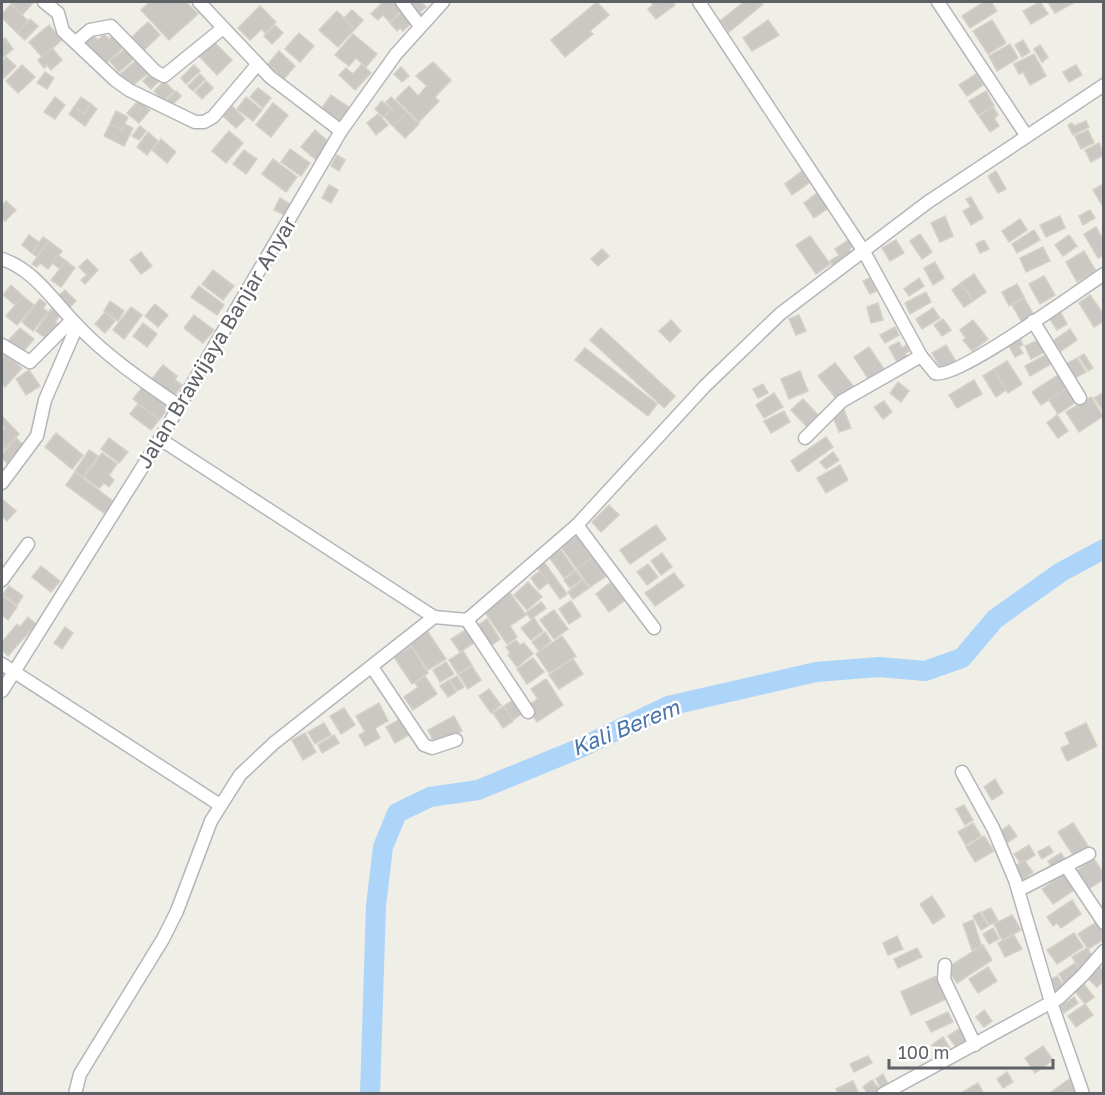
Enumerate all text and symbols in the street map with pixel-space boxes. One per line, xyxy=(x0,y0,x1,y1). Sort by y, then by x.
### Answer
street label: Jalan Brawijaya Banjar Anyar xyxy=(130,211,302,473)
water label: Kali Berem xyxy=(567,693,684,761)
scale bar xyxy=(889,1032,1052,1070)
text: 100 m xyxy=(898,1041,949,1063)

